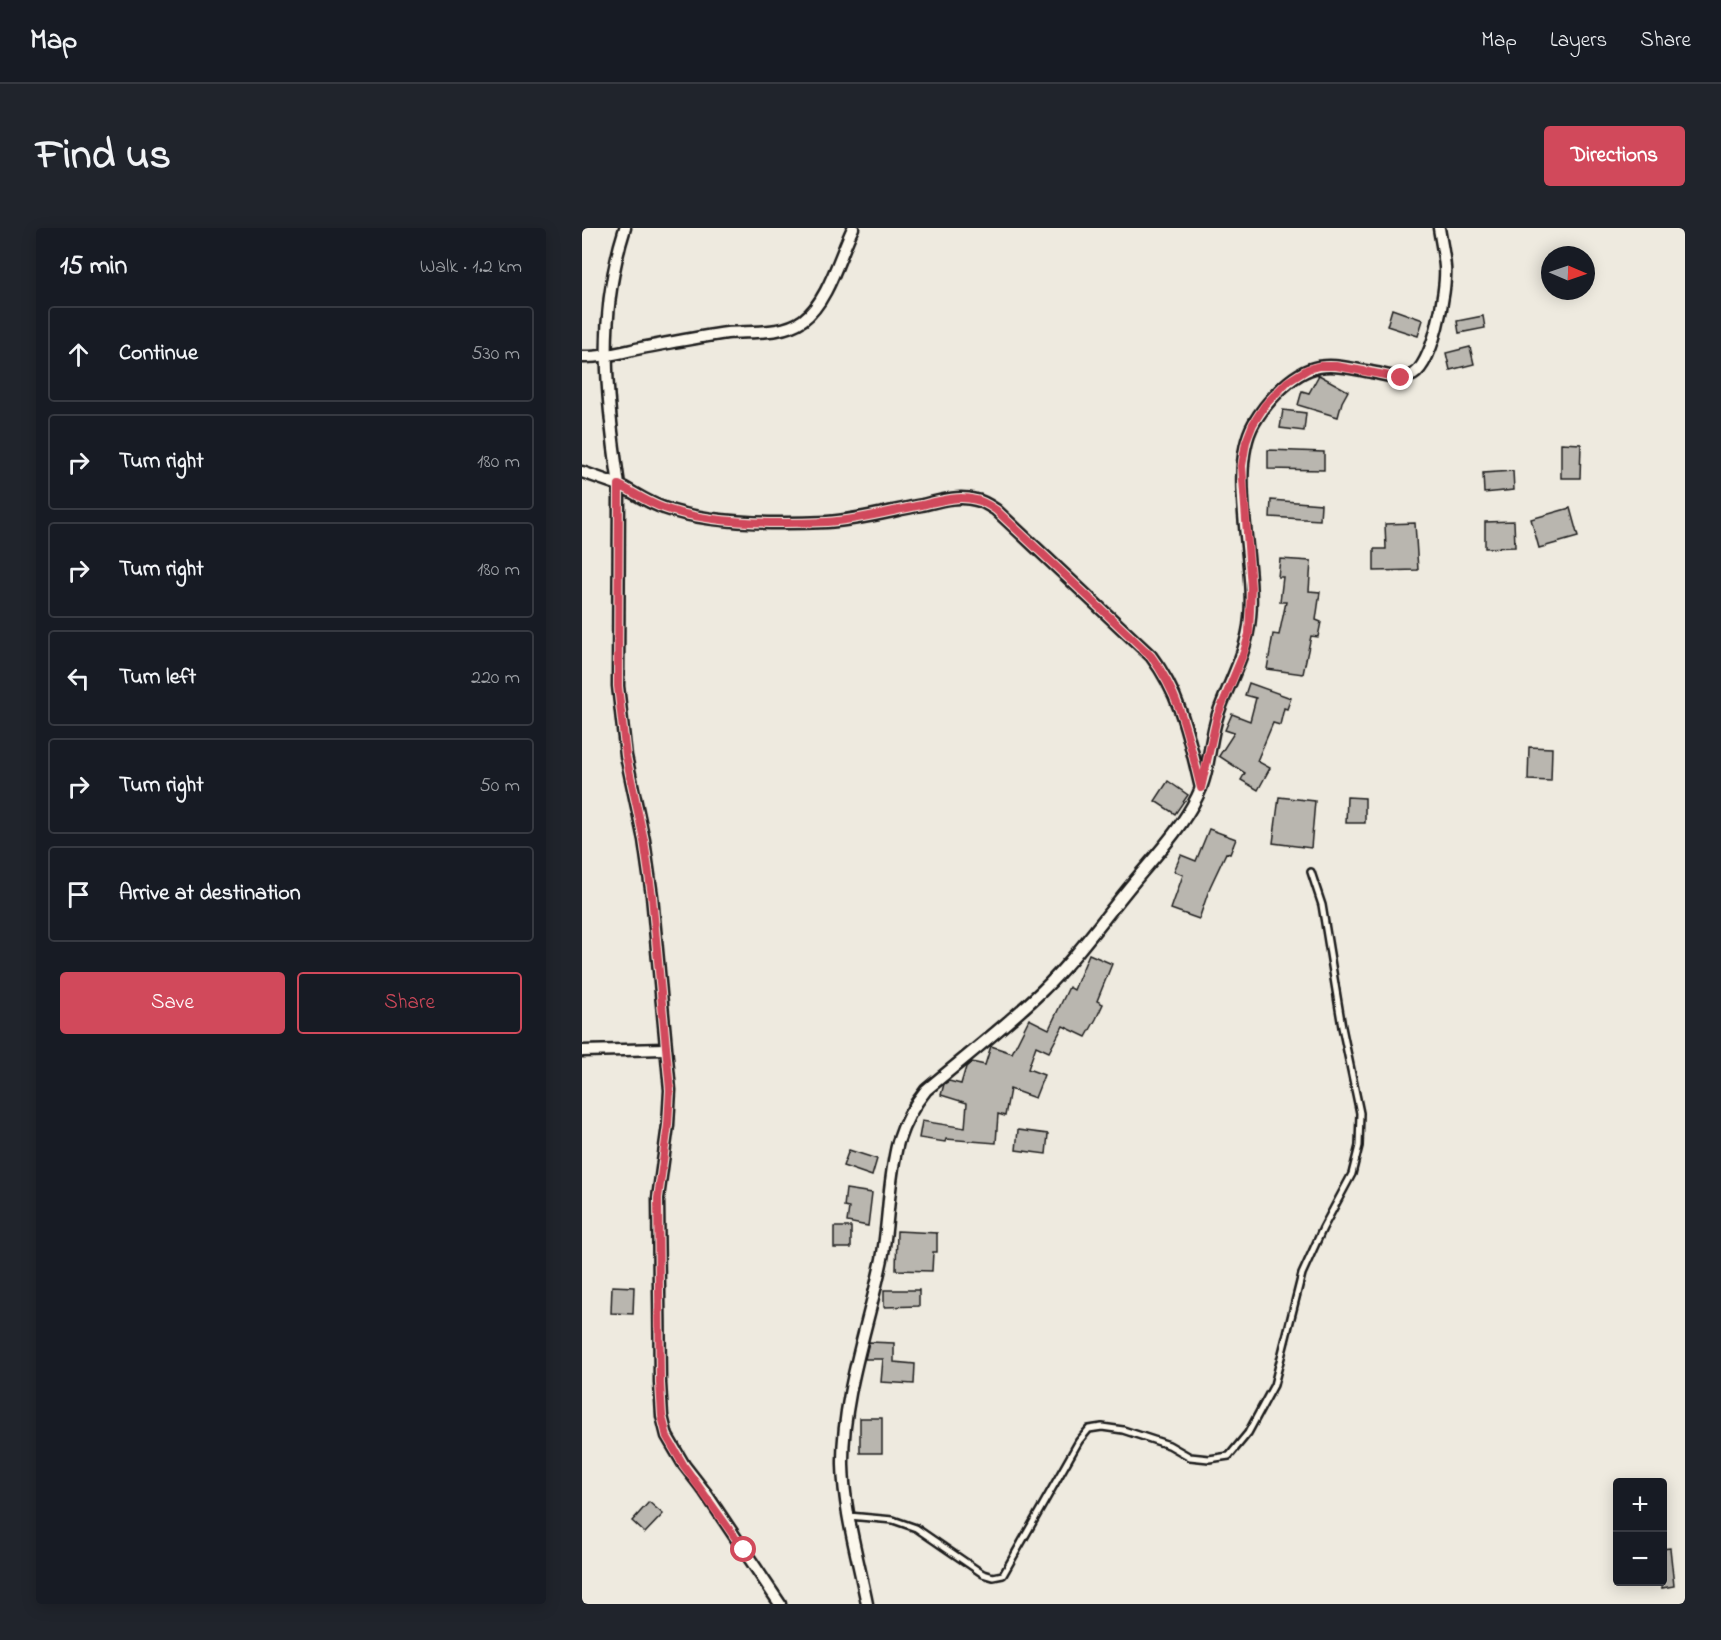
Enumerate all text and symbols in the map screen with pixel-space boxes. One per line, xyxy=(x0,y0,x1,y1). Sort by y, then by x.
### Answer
text: Map xyxy=(30,21,77,62)
text: Map xyxy=(1481,26,1517,56)
text: Layers xyxy=(1550,26,1607,56)
text: Share xyxy=(1640,26,1691,56)
text: Find us xyxy=(36,126,171,187)
button: Directions xyxy=(1544,126,1685,186)
north arrow xyxy=(1541,246,1595,300)
text: 15 min xyxy=(60,248,127,286)
text: Walk · 1.2 km xyxy=(420,253,522,282)
icon: ahead xyxy=(62,338,95,371)
text: Continue xyxy=(119,338,198,370)
text: 530 m xyxy=(471,340,520,369)
route end xyxy=(1387,364,1413,390)
icon: right xyxy=(62,446,95,479)
text: Turn right xyxy=(119,446,204,478)
text: 180 m xyxy=(477,448,520,477)
icon: right xyxy=(62,554,95,587)
text: Turn right xyxy=(119,554,204,586)
text: 180 m xyxy=(477,556,520,585)
icon: left xyxy=(62,662,95,695)
text: Turn left xyxy=(119,662,196,694)
text: 220 m xyxy=(471,664,520,693)
icon: right xyxy=(62,770,95,803)
text: Turn right xyxy=(119,770,204,802)
text: 50 m xyxy=(479,772,520,801)
icon: arrive xyxy=(62,878,95,911)
text: Arrive at destination xyxy=(119,878,301,910)
button: Save xyxy=(60,972,285,1034)
button: Share xyxy=(297,972,522,1034)
map controls xyxy=(1613,1478,1667,1586)
button: + xyxy=(1613,1478,1667,1532)
button: − xyxy=(1613,1532,1667,1586)
route start xyxy=(730,1536,756,1562)

